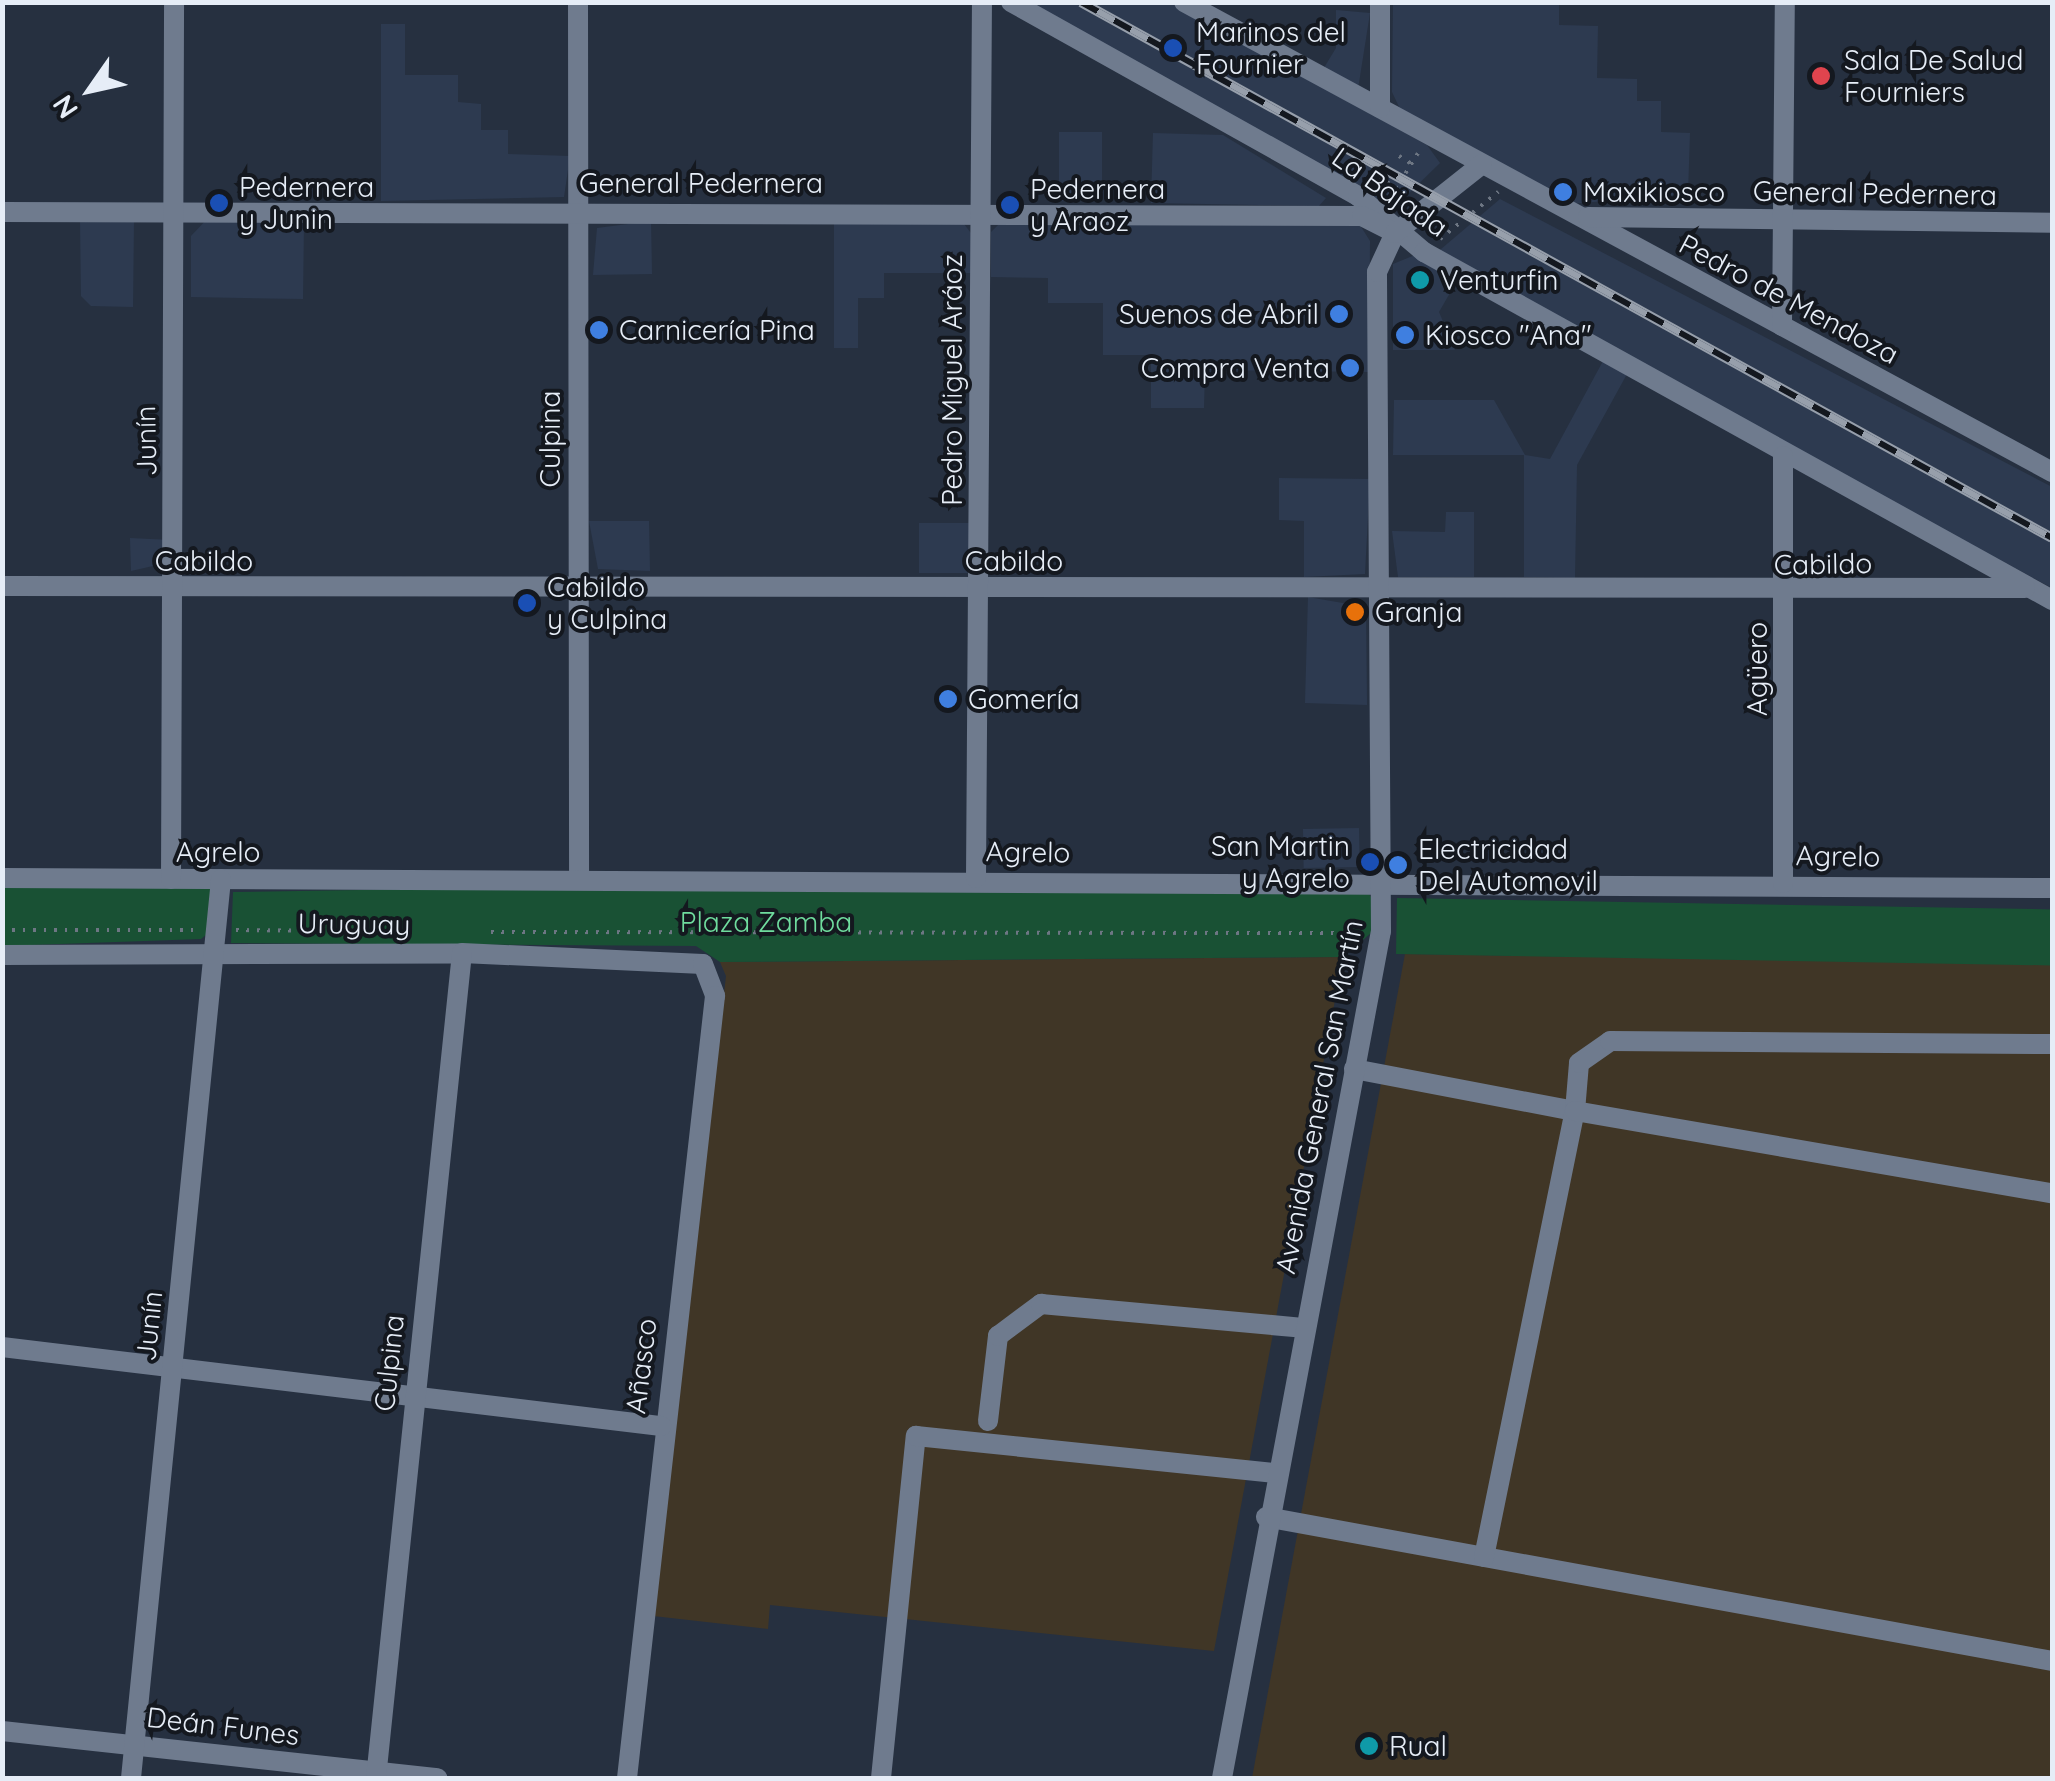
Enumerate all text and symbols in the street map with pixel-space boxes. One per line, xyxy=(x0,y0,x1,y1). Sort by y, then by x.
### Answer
place label: Marinos del Fournier xyxy=(1196,15,1346,81)
marker: Marinos del Fournier xyxy=(1160,35,1186,61)
north arrow xyxy=(40,40,140,140)
place label: Sala De Salud Fourniers xyxy=(1844,43,2023,109)
marker: Sala De Salud Fourniers xyxy=(1808,63,1834,89)
text: N xyxy=(44,89,85,125)
street label: La Bajada xyxy=(1326,140,1454,244)
street label: General Pedernera xyxy=(579,166,823,200)
place label: Pedernera y Junin xyxy=(239,170,374,236)
place label: Pedernera y Araoz xyxy=(1030,172,1165,238)
street label: General Pedernera xyxy=(1753,174,1997,212)
place label: Maxikiosco xyxy=(1583,175,1725,209)
marker: Maxikiosco xyxy=(1552,181,1574,203)
marker: Pedernera y Junin xyxy=(208,192,230,214)
marker: Pedernera y Araoz xyxy=(999,194,1021,216)
street label: Pedro de Mendoza xyxy=(1674,227,1904,371)
street label: Pedro Miguel Aráoz xyxy=(935,254,969,506)
place label: Venturfin xyxy=(1440,263,1558,297)
marker: Venturfin xyxy=(1409,269,1431,291)
place label: Suenos de Abril xyxy=(1119,297,1319,331)
marker: Suenos de Abril xyxy=(1328,303,1350,325)
place label: Carnicería Pina xyxy=(619,313,815,347)
place label: Kiosco "Ana" xyxy=(1425,318,1592,352)
marker: Carnicería Pina xyxy=(588,319,610,341)
marker: Kiosco "Ana" xyxy=(1394,324,1416,346)
place label: Compra Venta xyxy=(1141,351,1330,385)
marker: Compra Venta xyxy=(1339,357,1361,379)
street label: Culpina xyxy=(533,391,567,487)
street label: Junín xyxy=(129,406,163,476)
street label: Cabildo xyxy=(155,544,253,578)
street label: Cabildo xyxy=(965,544,1063,578)
street label: Cabildo xyxy=(1774,546,1872,582)
place label: Cabildo y Culpina xyxy=(547,570,667,636)
marker: Cabildo y Culpina xyxy=(516,592,538,614)
place label: Granja xyxy=(1375,595,1463,629)
marker: Granja xyxy=(1344,601,1366,623)
street label: Agüero xyxy=(1740,622,1774,716)
place label: Gomería xyxy=(968,682,1079,716)
marker: Gomería xyxy=(937,688,959,710)
place label: San Martin y Agrelo xyxy=(1211,829,1350,895)
place label: Electricidad Del Automovil xyxy=(1418,832,1598,898)
street label: Agrelo xyxy=(985,834,1071,870)
street label: Agrelo xyxy=(176,835,260,869)
street label: Agrelo xyxy=(1795,838,1881,874)
marker: San Martin y Agrelo xyxy=(1359,851,1381,873)
marker: Electricidad Del Automovil xyxy=(1387,854,1409,876)
park label: Plaza Zamba xyxy=(680,905,852,939)
street label: Uruguay xyxy=(297,906,411,942)
street label: Avenida General San Martín xyxy=(1268,917,1370,1277)
street label: Junín xyxy=(129,1289,169,1363)
street label: Culpina xyxy=(367,1313,411,1413)
street label: Añasco xyxy=(618,1316,664,1416)
street label: Deán Funes xyxy=(145,1700,301,1752)
place label: Rual xyxy=(1389,1729,1447,1763)
marker: Rual xyxy=(1358,1735,1380,1757)

